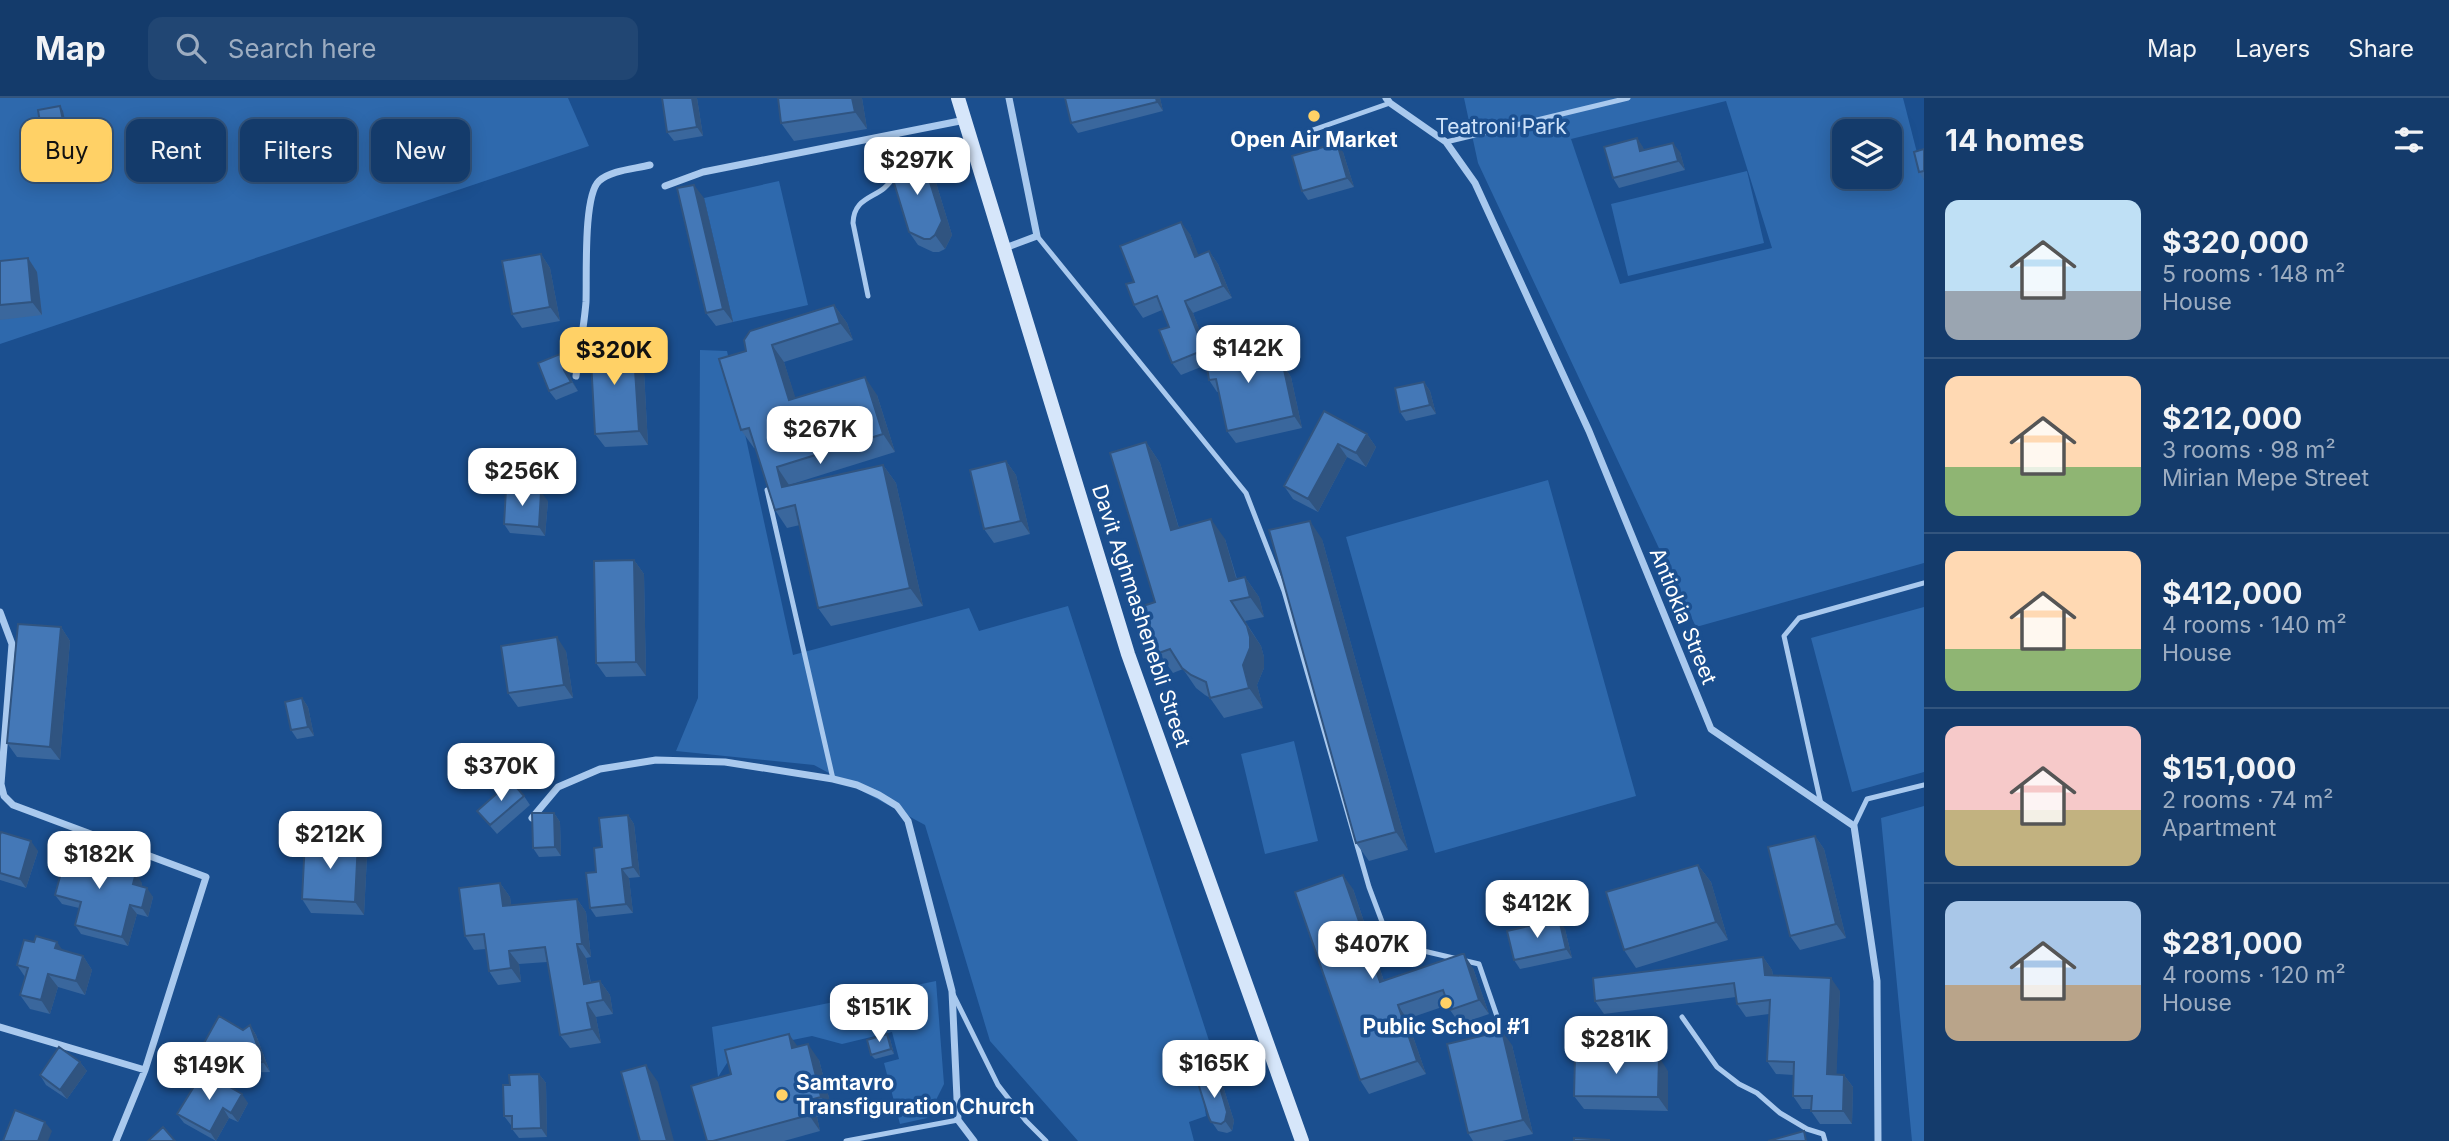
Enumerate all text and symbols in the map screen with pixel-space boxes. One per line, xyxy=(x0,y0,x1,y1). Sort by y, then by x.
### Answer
search box xyxy=(148,17,638,80)
text: Map xyxy=(35,28,106,68)
icon: search xyxy=(172,29,210,67)
text: Search here xyxy=(228,33,376,64)
text: Map xyxy=(2147,34,2197,63)
text: Layers xyxy=(2235,34,2310,63)
text: Share xyxy=(2348,34,2414,63)
marker: Open Air Market xyxy=(1306,108,1322,124)
park label: Teatroni Park xyxy=(1435,114,1567,139)
chip: Buy xyxy=(21,119,112,182)
chip: Rent xyxy=(126,119,226,182)
chip: Filters xyxy=(240,119,357,182)
chip: New xyxy=(371,119,470,182)
map controls xyxy=(1832,119,1902,189)
button: layers xyxy=(1832,119,1902,189)
icon: filters xyxy=(2390,121,2428,159)
text: 14 homes xyxy=(1945,122,2084,158)
place label: Open Air Market xyxy=(1230,127,1398,152)
pin: $297K xyxy=(868,138,966,197)
text: $297K xyxy=(880,146,954,174)
text: $320,000 xyxy=(2162,224,2309,260)
icon: home xyxy=(2001,228,2085,312)
text: 5 rooms · 148 m² xyxy=(2162,260,2345,288)
text: House xyxy=(2162,288,2232,316)
pin: $142K xyxy=(1199,326,1297,385)
pin: $320K xyxy=(565,328,663,387)
text: $142K xyxy=(1212,334,1284,362)
text: $320K xyxy=(576,336,652,364)
text: $212,000 xyxy=(2162,400,2302,436)
icon: home xyxy=(2001,404,2085,488)
pin: $267K xyxy=(771,406,869,466)
text: $267K xyxy=(783,415,857,443)
text: 3 rooms · 98 m² xyxy=(2162,436,2336,464)
pin: $256K xyxy=(473,448,571,508)
text: $256K xyxy=(484,457,560,485)
text: Mirian Mepe Street xyxy=(2162,464,2369,492)
street label: Davit Aghmashenebli Street xyxy=(1087,481,1196,751)
street label: Antiokia Street xyxy=(1645,544,1722,688)
text: $412,000 xyxy=(2162,575,2302,611)
icon: home xyxy=(2001,579,2085,663)
text: 4 rooms · 140 m² xyxy=(2162,611,2347,639)
text: House xyxy=(2162,639,2232,667)
pin: $370K xyxy=(452,744,550,803)
text: $151,000 xyxy=(2162,750,2297,786)
text: $370K xyxy=(464,752,538,780)
icon: home xyxy=(2001,754,2085,838)
text: 2 rooms · 74 m² xyxy=(2162,786,2334,814)
pin: $212K xyxy=(281,812,379,871)
text: Apartment xyxy=(2162,814,2276,842)
text: $212K xyxy=(295,820,365,848)
pin: $182K xyxy=(50,832,148,891)
text: $182K xyxy=(64,840,134,868)
pin: $412K xyxy=(1488,880,1586,940)
text: $412K xyxy=(1502,889,1572,917)
pin: $407K xyxy=(1323,922,1421,981)
text: $281,000 xyxy=(2162,925,2303,961)
icon: home xyxy=(2001,929,2085,1013)
text: $407K xyxy=(1334,930,1410,958)
text: 4 rooms · 120 m² xyxy=(2162,961,2346,989)
pin: $151K xyxy=(830,984,928,1044)
text: House xyxy=(2162,989,2232,1017)
text: $151K xyxy=(846,993,912,1021)
marker: Public School #1 xyxy=(1438,995,1454,1011)
place label: Public School #1 xyxy=(1363,1014,1529,1039)
pin: $281K xyxy=(1567,1016,1665,1076)
text: $281K xyxy=(1581,1025,1651,1053)
pin: $165K xyxy=(1165,1040,1263,1100)
pin: $149K xyxy=(160,1042,258,1102)
text: $165K xyxy=(1178,1049,1250,1077)
text: $149K xyxy=(173,1051,245,1079)
place label: Samtavro Transfiguration Church xyxy=(796,1070,1035,1119)
marker: Samtavro Transfiguration Church xyxy=(774,1087,790,1103)

